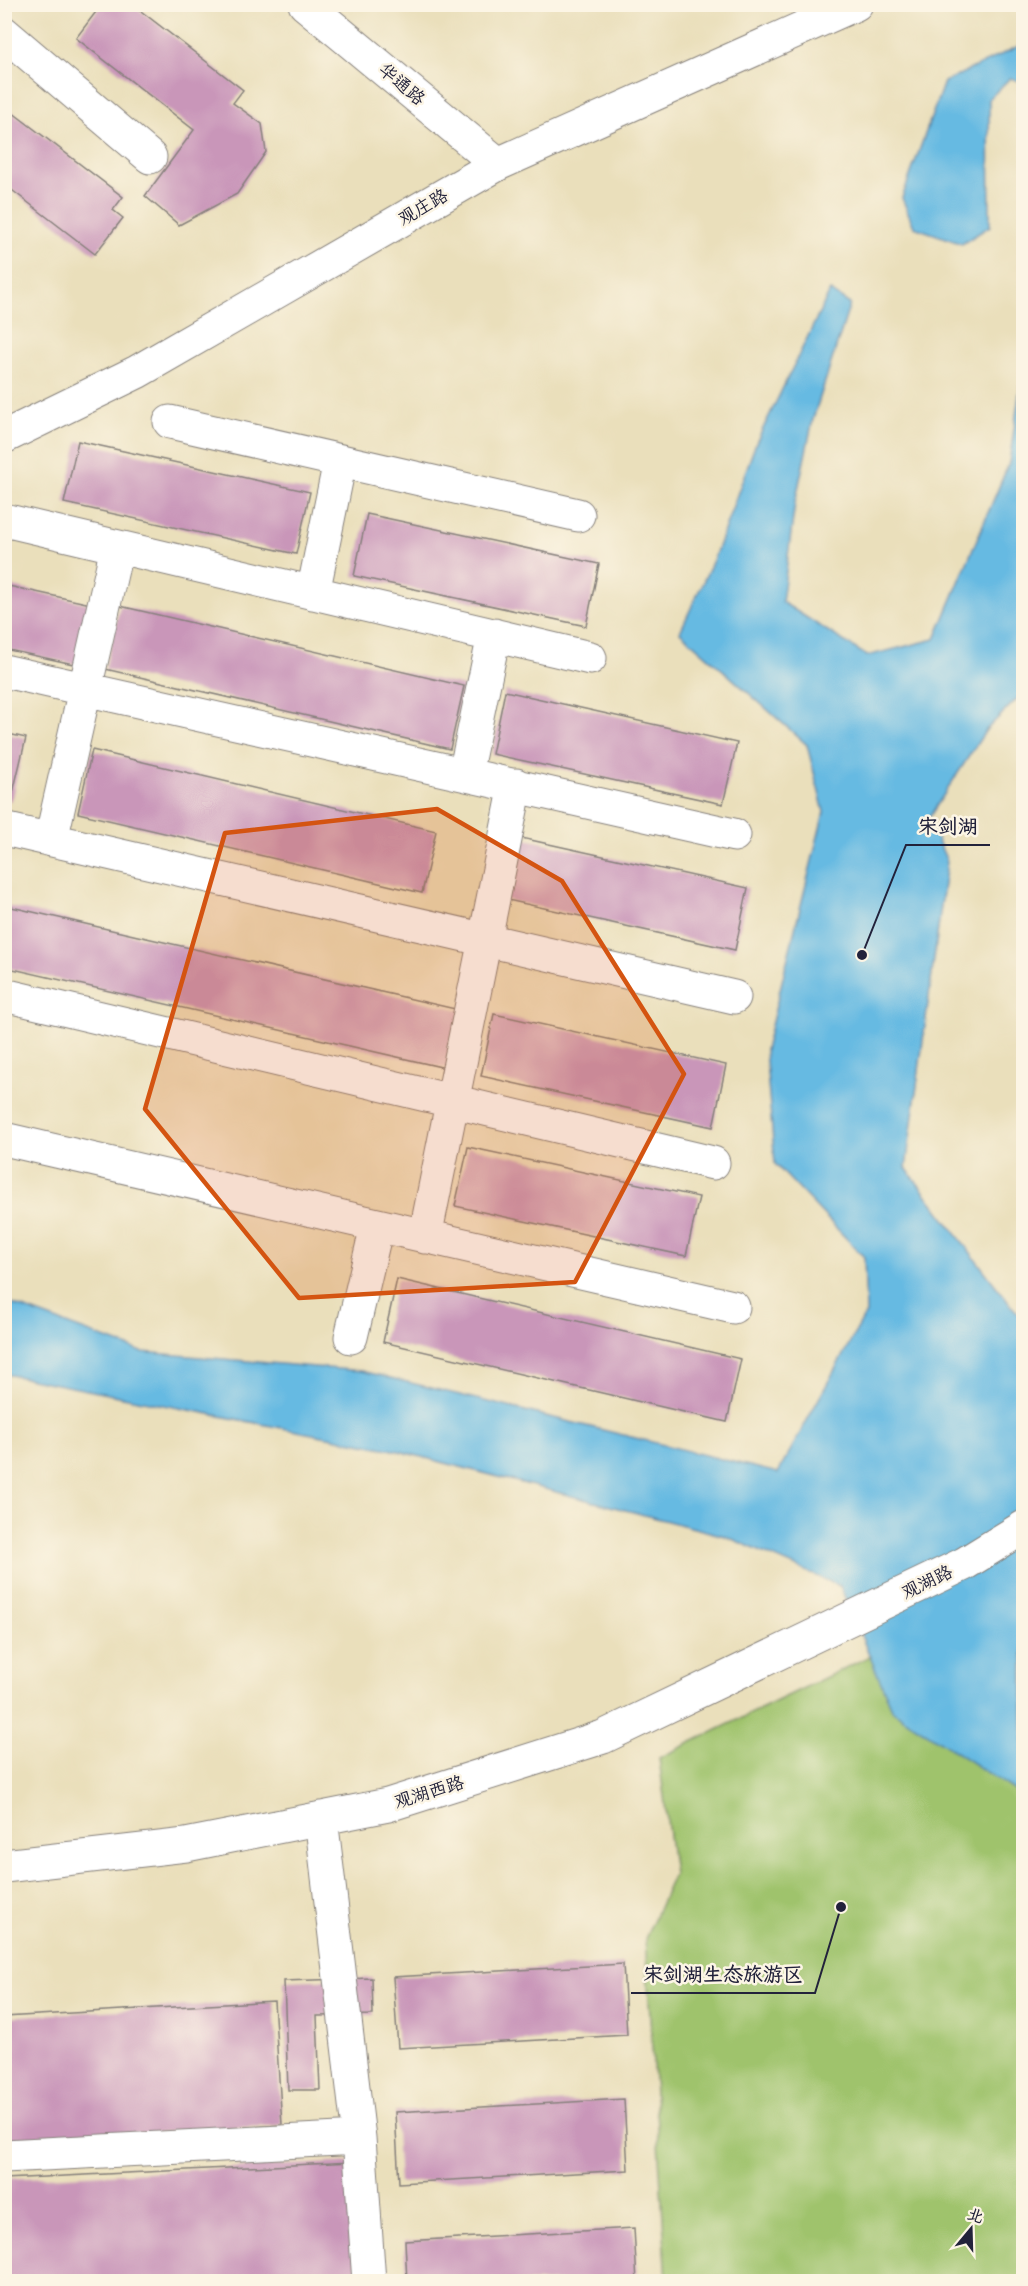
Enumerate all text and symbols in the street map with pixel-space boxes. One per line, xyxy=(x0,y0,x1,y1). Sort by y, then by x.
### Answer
street label: 华通路 xyxy=(373,58,430,111)
street label: 观庄路 xyxy=(394,184,453,232)
callout: 宋剑湖 xyxy=(906,807,990,845)
text: 宋剑湖 xyxy=(918,814,978,841)
street label: 观湖路 xyxy=(898,1560,957,1606)
street label: 观湖西路 xyxy=(391,1771,467,1815)
callout: 宋剑湖生态旅游区 xyxy=(631,1955,815,1993)
text: 宋剑湖生态旅游区 xyxy=(643,1962,803,1989)
north arrow xyxy=(941,2199,1001,2259)
text: 北 xyxy=(964,2204,986,2229)

